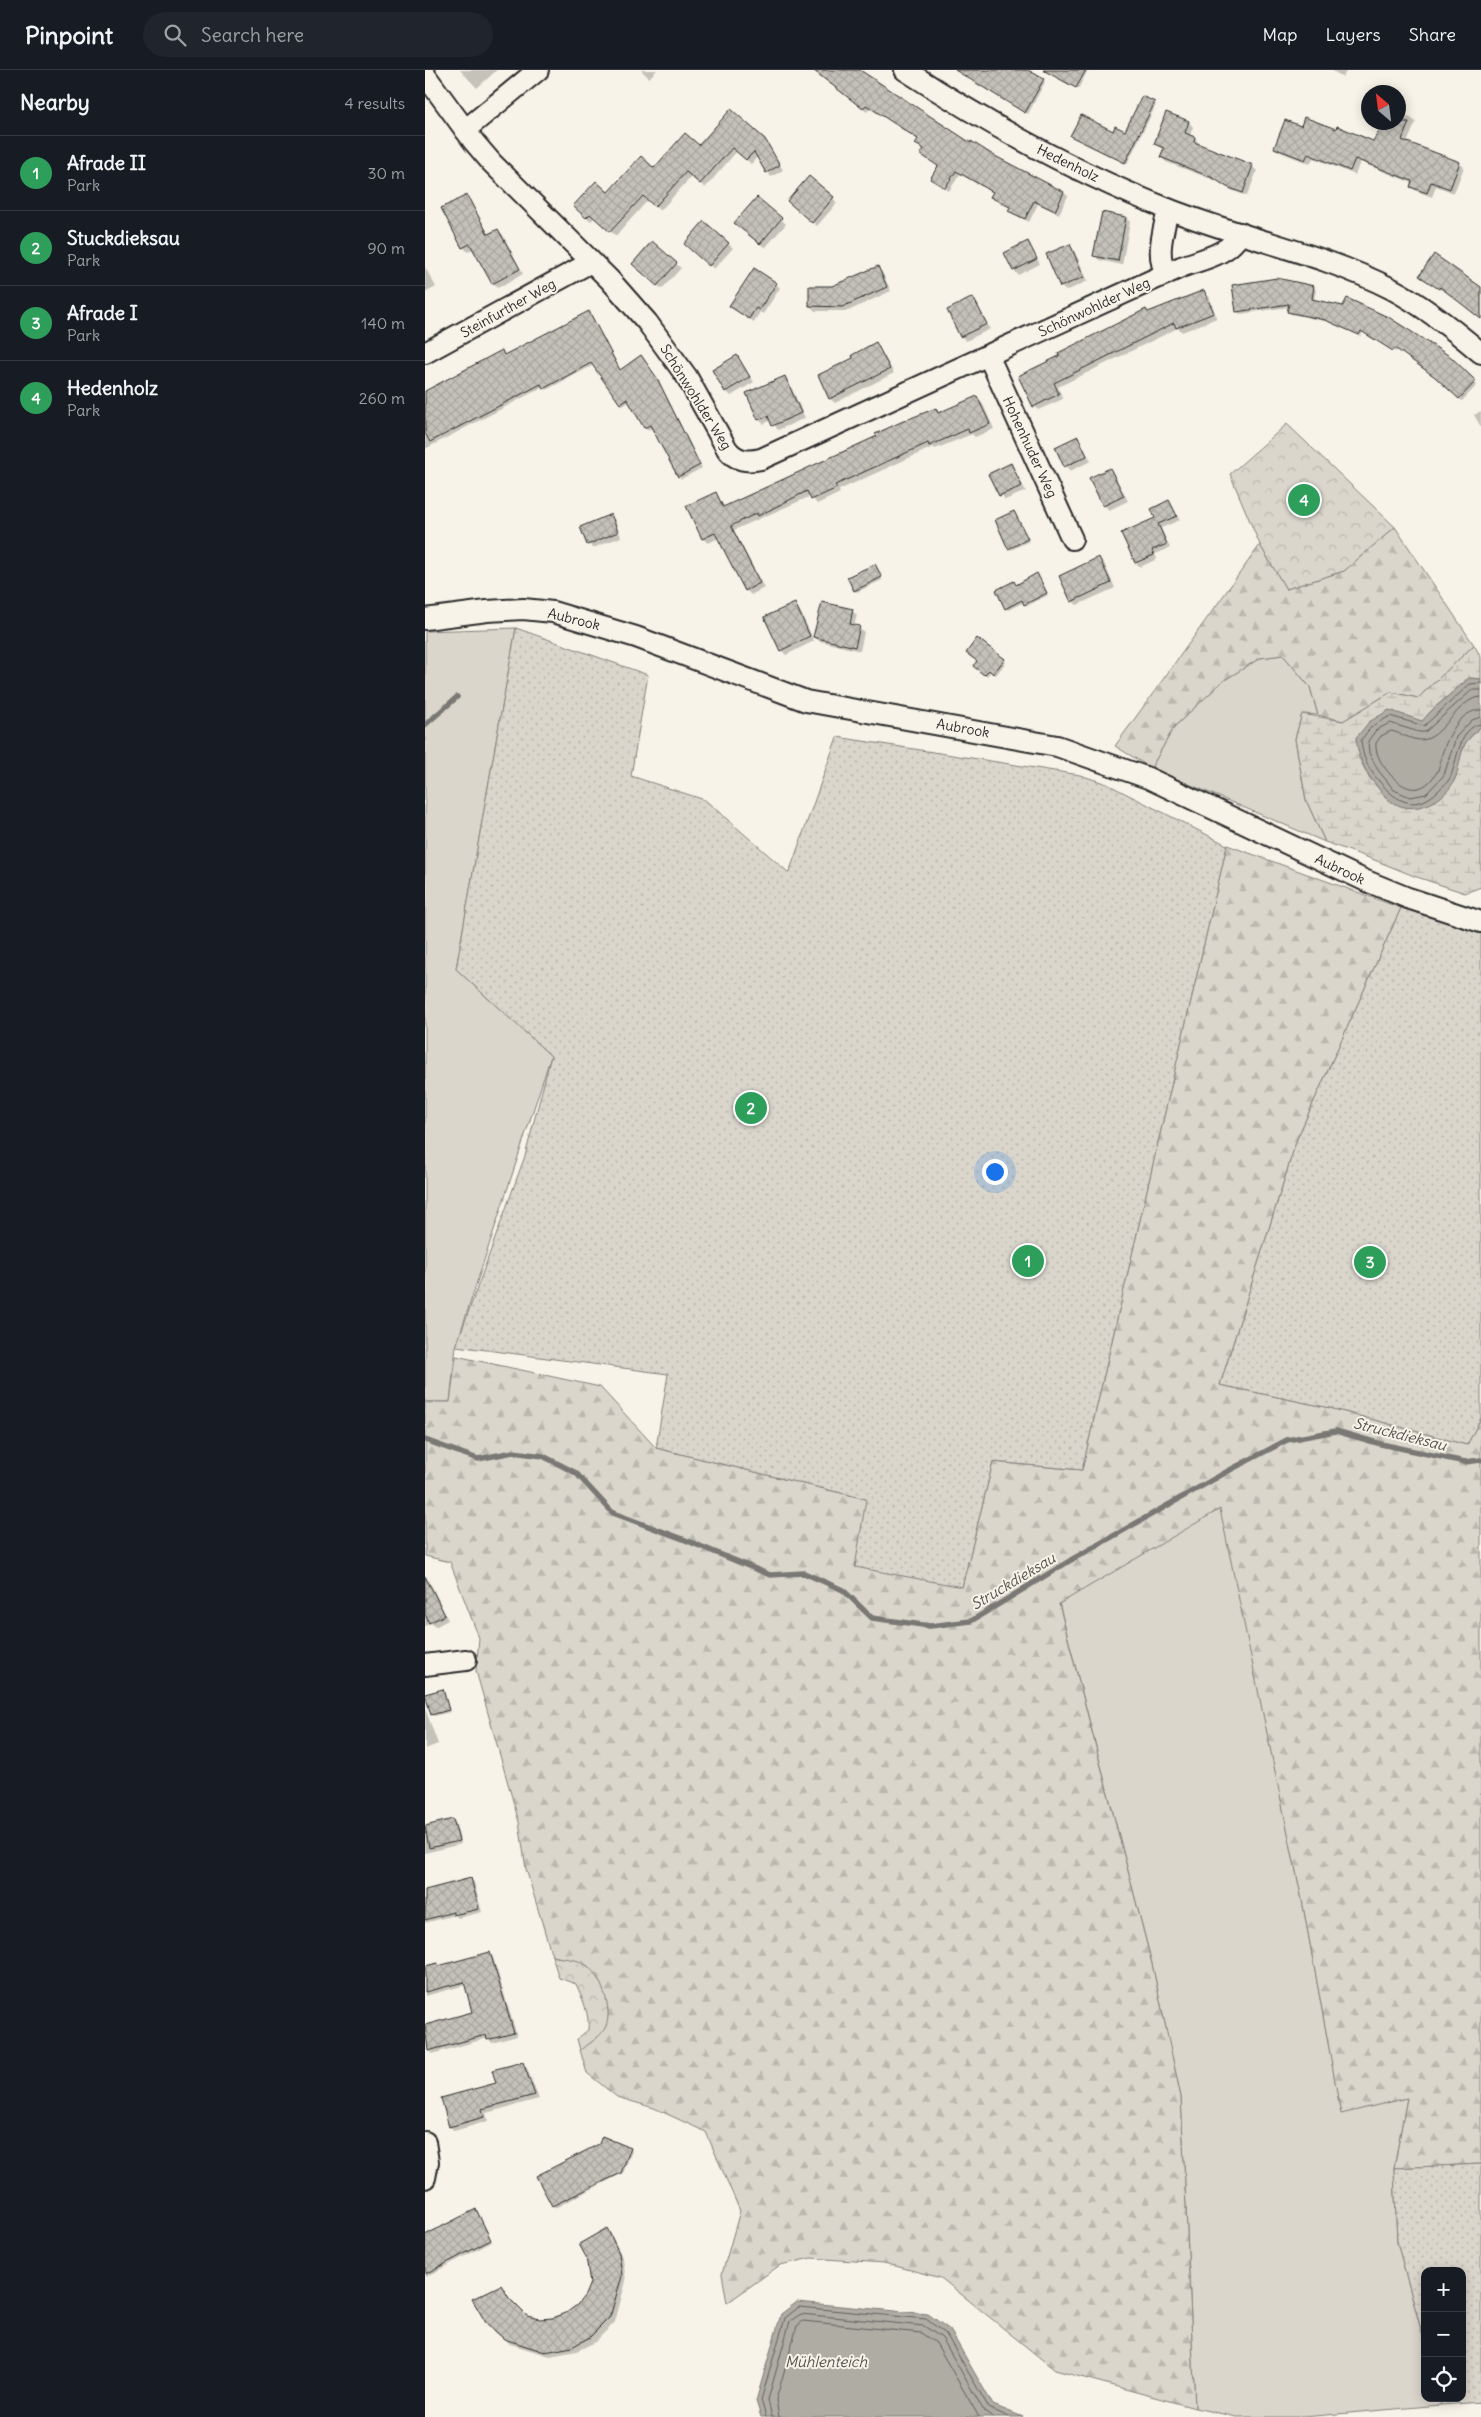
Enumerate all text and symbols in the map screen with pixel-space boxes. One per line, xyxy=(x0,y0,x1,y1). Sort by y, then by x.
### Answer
search box xyxy=(143,12,493,57)
text: Pinpoint xyxy=(25,20,113,50)
icon: search xyxy=(161,21,189,49)
text: Search here xyxy=(201,23,304,47)
text: Map xyxy=(1262,23,1297,46)
text: Layers xyxy=(1325,23,1381,46)
text: Share xyxy=(1409,23,1456,46)
north arrow xyxy=(1361,85,1406,130)
text: Nearby xyxy=(20,89,90,116)
text: 4 results xyxy=(344,93,405,113)
street label: Hedenholz xyxy=(1034,140,1102,186)
text: Afrade II xyxy=(67,151,146,175)
text: 1 xyxy=(33,163,39,183)
text: 30 m xyxy=(368,163,405,183)
text: Park xyxy=(67,175,100,195)
text: Stuckdieksau xyxy=(67,226,180,250)
text: 2 xyxy=(32,238,40,258)
text: 90 m xyxy=(367,238,405,258)
text: Park xyxy=(67,250,100,270)
street label: Schönwohlder Weg xyxy=(1035,273,1153,341)
street label: Steinfurther Weg xyxy=(457,274,559,342)
text: Afrade I xyxy=(67,301,138,325)
text: 3 xyxy=(31,313,41,333)
text: 140 m xyxy=(361,313,405,333)
text: Park xyxy=(67,325,100,345)
street label: Schönwohlder Weg xyxy=(656,341,736,453)
text: Hedenholz xyxy=(67,376,158,400)
text: 4 xyxy=(31,388,41,408)
text: 260 m xyxy=(359,388,405,408)
street label: Hohenhuder Weg xyxy=(999,393,1061,501)
text: Park xyxy=(67,400,100,420)
pin: 4 xyxy=(1288,481,1320,519)
street label: Aubrook xyxy=(546,604,602,634)
street label: Aubrook xyxy=(935,715,991,741)
street label: Aubrook xyxy=(1312,850,1368,888)
pin: 2 xyxy=(735,1089,767,1127)
your location xyxy=(982,1159,1008,1185)
pin: 1 xyxy=(1012,1242,1044,1280)
pin: 3 xyxy=(1354,1243,1386,1281)
water label: Struckdieksau xyxy=(1352,1413,1450,1455)
water label: Struckdieksau xyxy=(967,1548,1060,1614)
map controls xyxy=(1421,2267,1466,2402)
button: + xyxy=(1421,2267,1466,2312)
button: − xyxy=(1421,2312,1466,2357)
water label: Mühlenteich xyxy=(785,2352,867,2371)
button: locate xyxy=(1421,2357,1466,2402)

